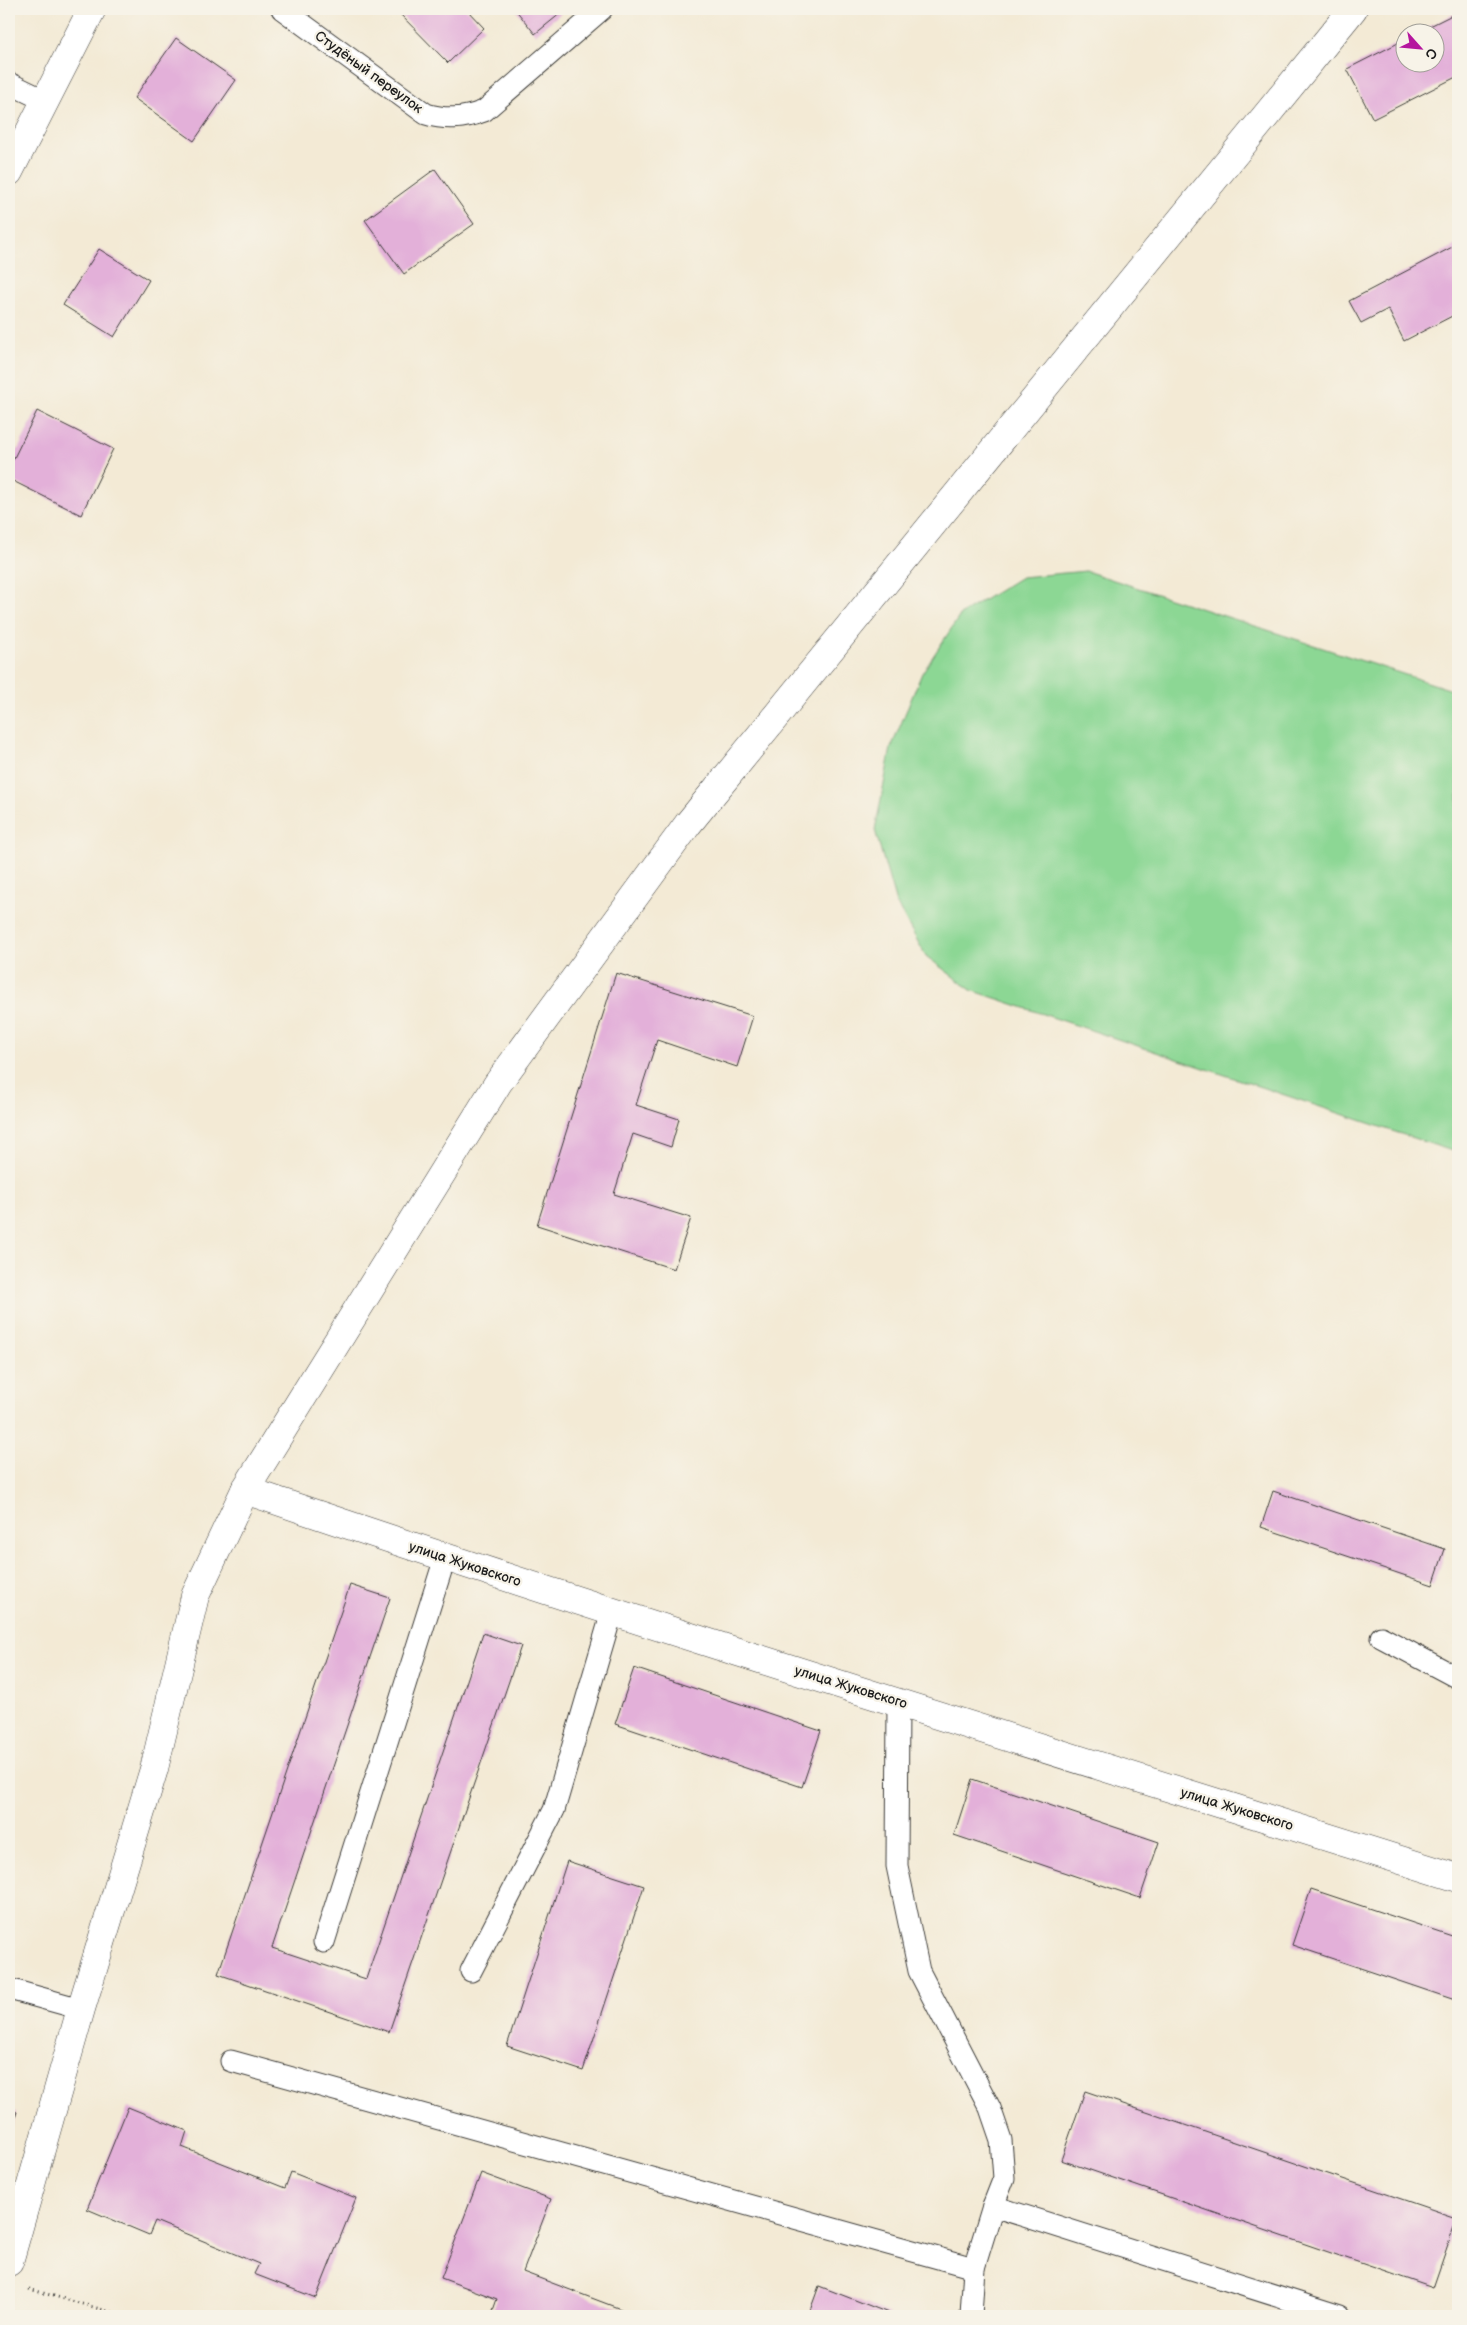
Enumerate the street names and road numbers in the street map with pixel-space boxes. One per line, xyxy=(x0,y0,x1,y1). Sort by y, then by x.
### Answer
street label: Студёный переулок xyxy=(312,27,427,117)
street label: улица Жуковского xyxy=(407,1538,523,1590)
street label: улица Жуковского xyxy=(793,1662,909,1712)
street label: улица Жуковского xyxy=(1179,1784,1295,1834)

